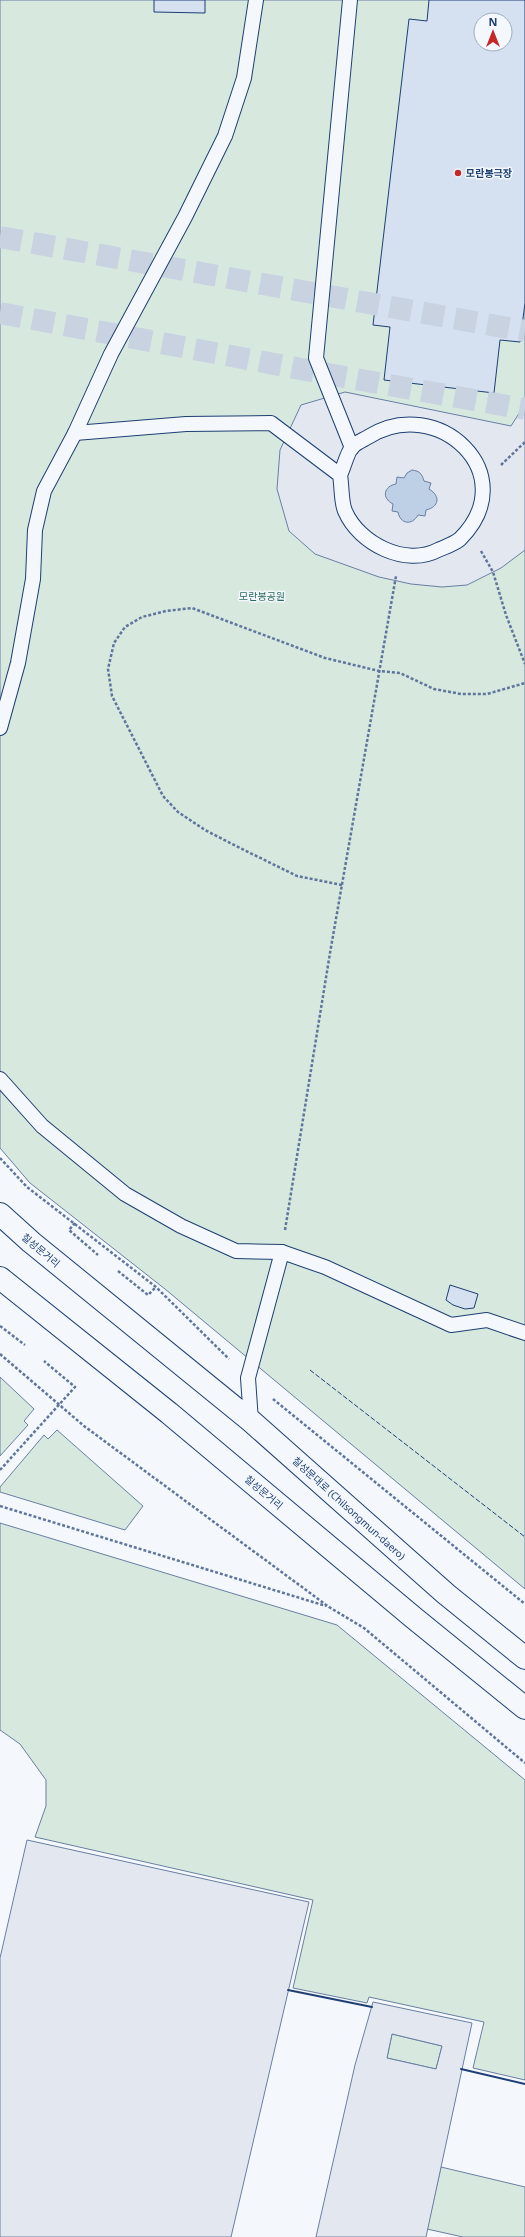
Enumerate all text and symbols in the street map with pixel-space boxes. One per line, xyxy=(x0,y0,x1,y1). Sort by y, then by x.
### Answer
north arrow xyxy=(473,12,513,52)
text: N xyxy=(489,14,497,29)
place label: 모란봉극장 xyxy=(466,166,512,180)
marker: 모란봉극장 xyxy=(453,168,463,178)
park label: 모란봉공원 xyxy=(239,589,285,603)
street label: 칠성문거리 xyxy=(19,1230,63,1270)
street label: 칠성문대로 (Chilsongmun-daero) xyxy=(289,1453,409,1563)
street label: 칠성문거리 xyxy=(242,1472,286,1512)

